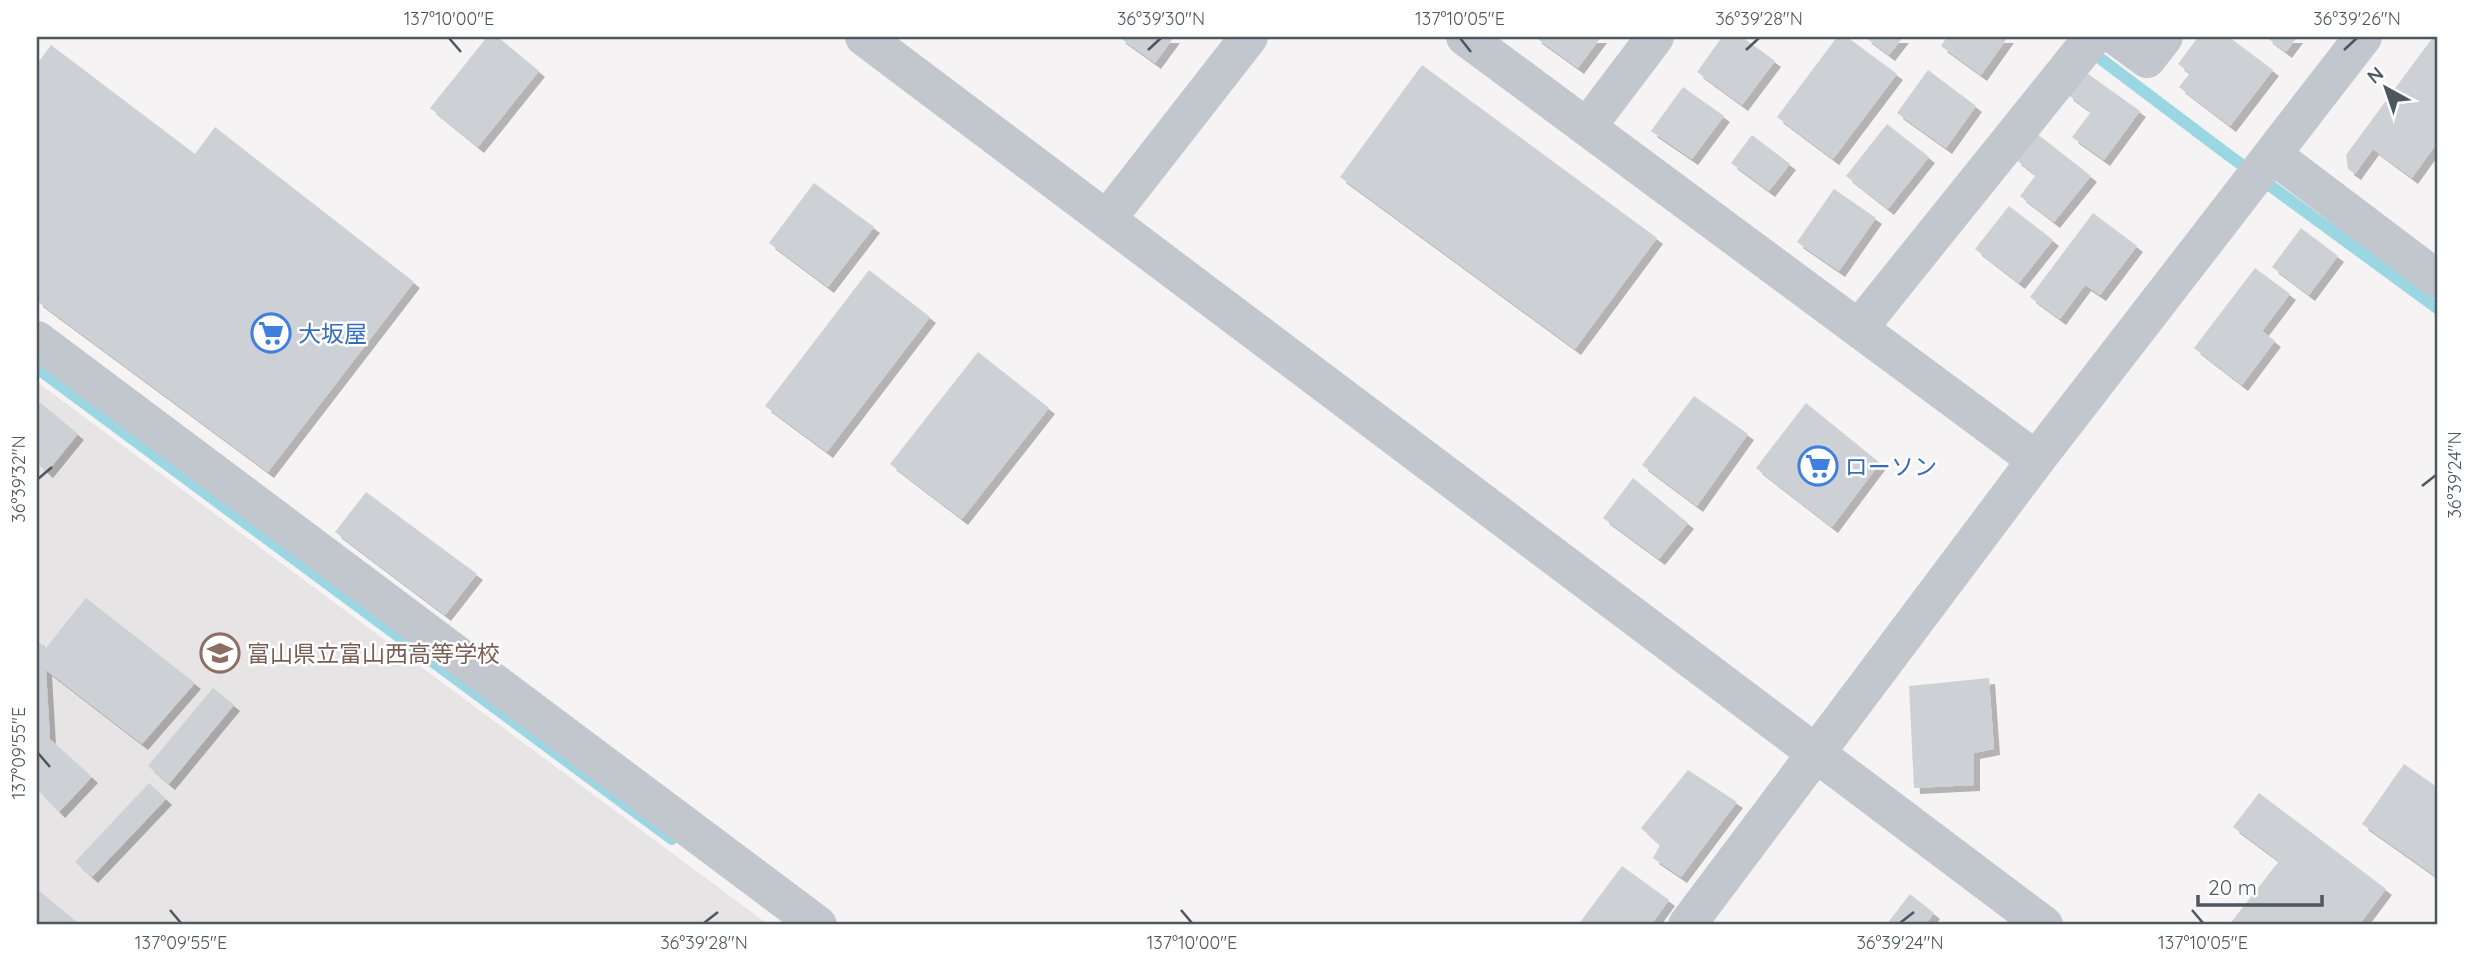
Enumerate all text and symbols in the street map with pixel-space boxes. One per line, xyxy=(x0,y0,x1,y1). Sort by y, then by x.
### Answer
text: 137°10'00"E xyxy=(404,7,494,30)
text: 36°39'30"N xyxy=(1117,7,1205,30)
text: 137°10'05"E xyxy=(1415,7,1505,30)
text: 36°39'28"N xyxy=(1715,7,1803,30)
text: 36°39'26"N xyxy=(2313,7,2401,30)
north arrow xyxy=(2352,52,2422,122)
text: N xyxy=(2362,61,2388,89)
supermarket icon: 大坂屋 xyxy=(250,312,292,354)
place label: 大坂屋 xyxy=(298,319,367,348)
text: 36°39'24"N xyxy=(2443,431,2466,519)
text: 36°39'32"N xyxy=(7,435,30,523)
supermarket icon: ローソン xyxy=(1797,445,1839,487)
place label: ローソン xyxy=(1845,452,1937,481)
school or university icon: 富山県立富山西高等学校 xyxy=(199,632,241,674)
place label: 富山県立富山西高等学校 xyxy=(247,639,500,668)
text: 137°09'55"E xyxy=(7,707,30,799)
scale bar xyxy=(2198,864,2322,908)
text: 20 m xyxy=(2208,874,2257,900)
text: 137°09'55"E xyxy=(135,931,227,954)
text: 36°39'28"N xyxy=(660,931,748,954)
text: 137°10'00"E xyxy=(1147,931,1237,954)
text: 36°39'24"N xyxy=(1856,931,1944,954)
text: 137°10'05"E xyxy=(2158,931,2248,954)

